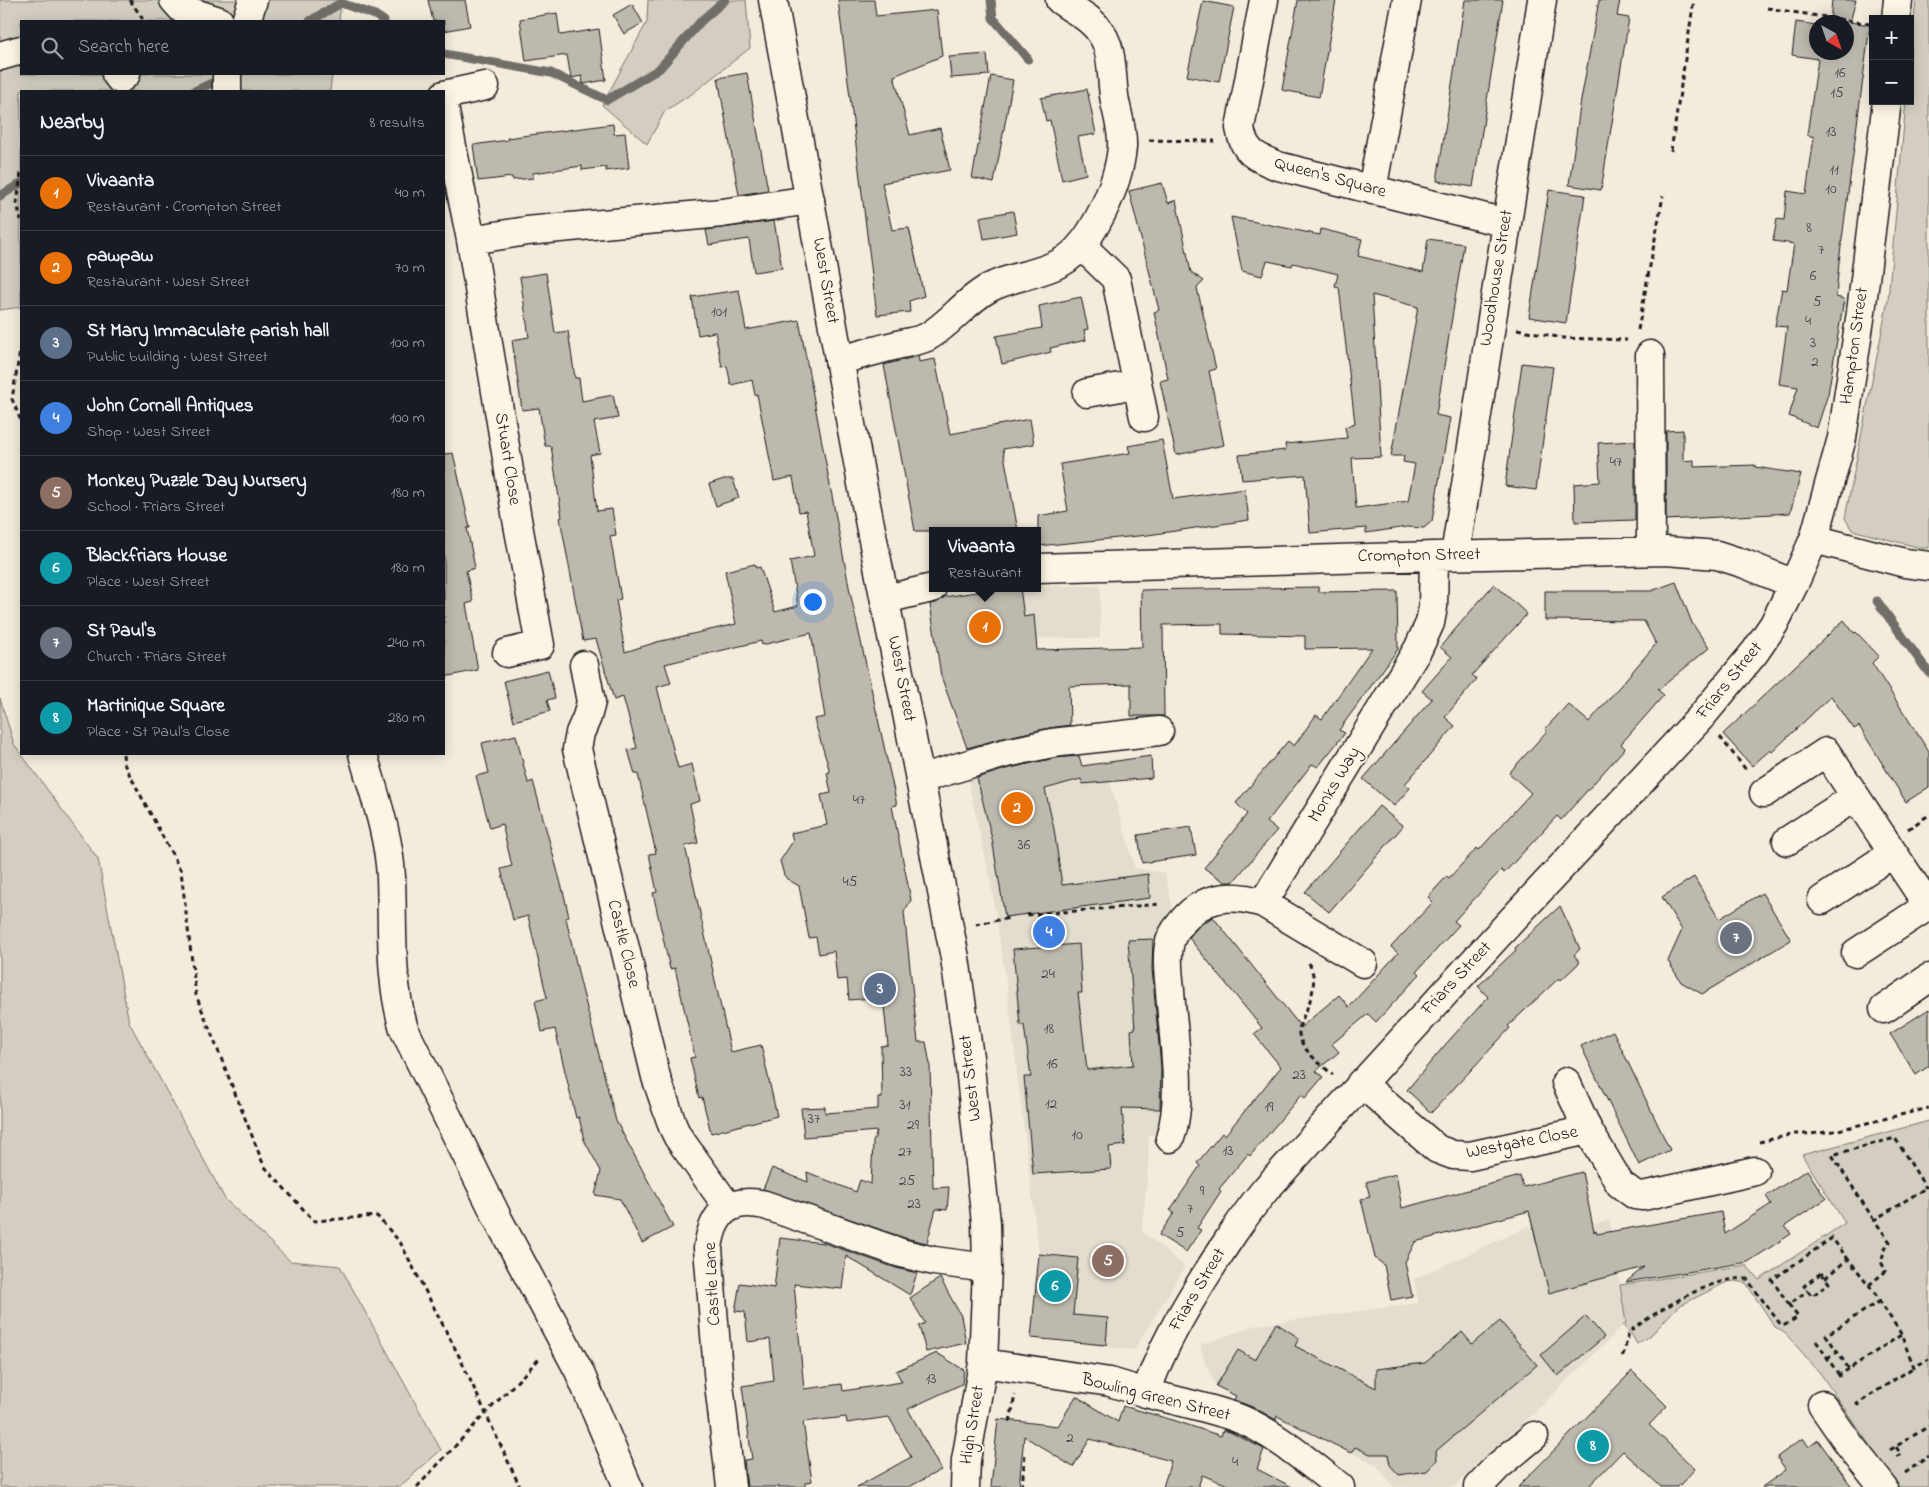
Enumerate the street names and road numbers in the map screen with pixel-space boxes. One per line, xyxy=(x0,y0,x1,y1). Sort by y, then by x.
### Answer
street label: Queen's Square xyxy=(1271,151,1390,206)
street label: Woodhouse Street xyxy=(1473,208,1521,348)
street label: West Street xyxy=(805,236,845,326)
street label: Hampton Street xyxy=(1834,286,1876,406)
street label: Stuart Close xyxy=(487,411,527,508)
street label: Crompton Street xyxy=(1357,542,1481,570)
street label: West Street xyxy=(880,634,922,724)
street label: Friars Street xyxy=(1690,637,1769,726)
street label: Monks Way xyxy=(1302,742,1368,828)
street label: Castle Close xyxy=(600,897,647,992)
street label: Friars Street xyxy=(1415,936,1498,1023)
street label: West Street xyxy=(953,1033,989,1123)
street label: Westgate Close xyxy=(1464,1119,1581,1168)
street label: Castle Lane xyxy=(698,1241,728,1326)
street label: Friars Street xyxy=(1162,1243,1233,1338)
street label: Bowling Green Street xyxy=(1078,1367,1233,1430)
street label: High Street xyxy=(954,1384,993,1466)

